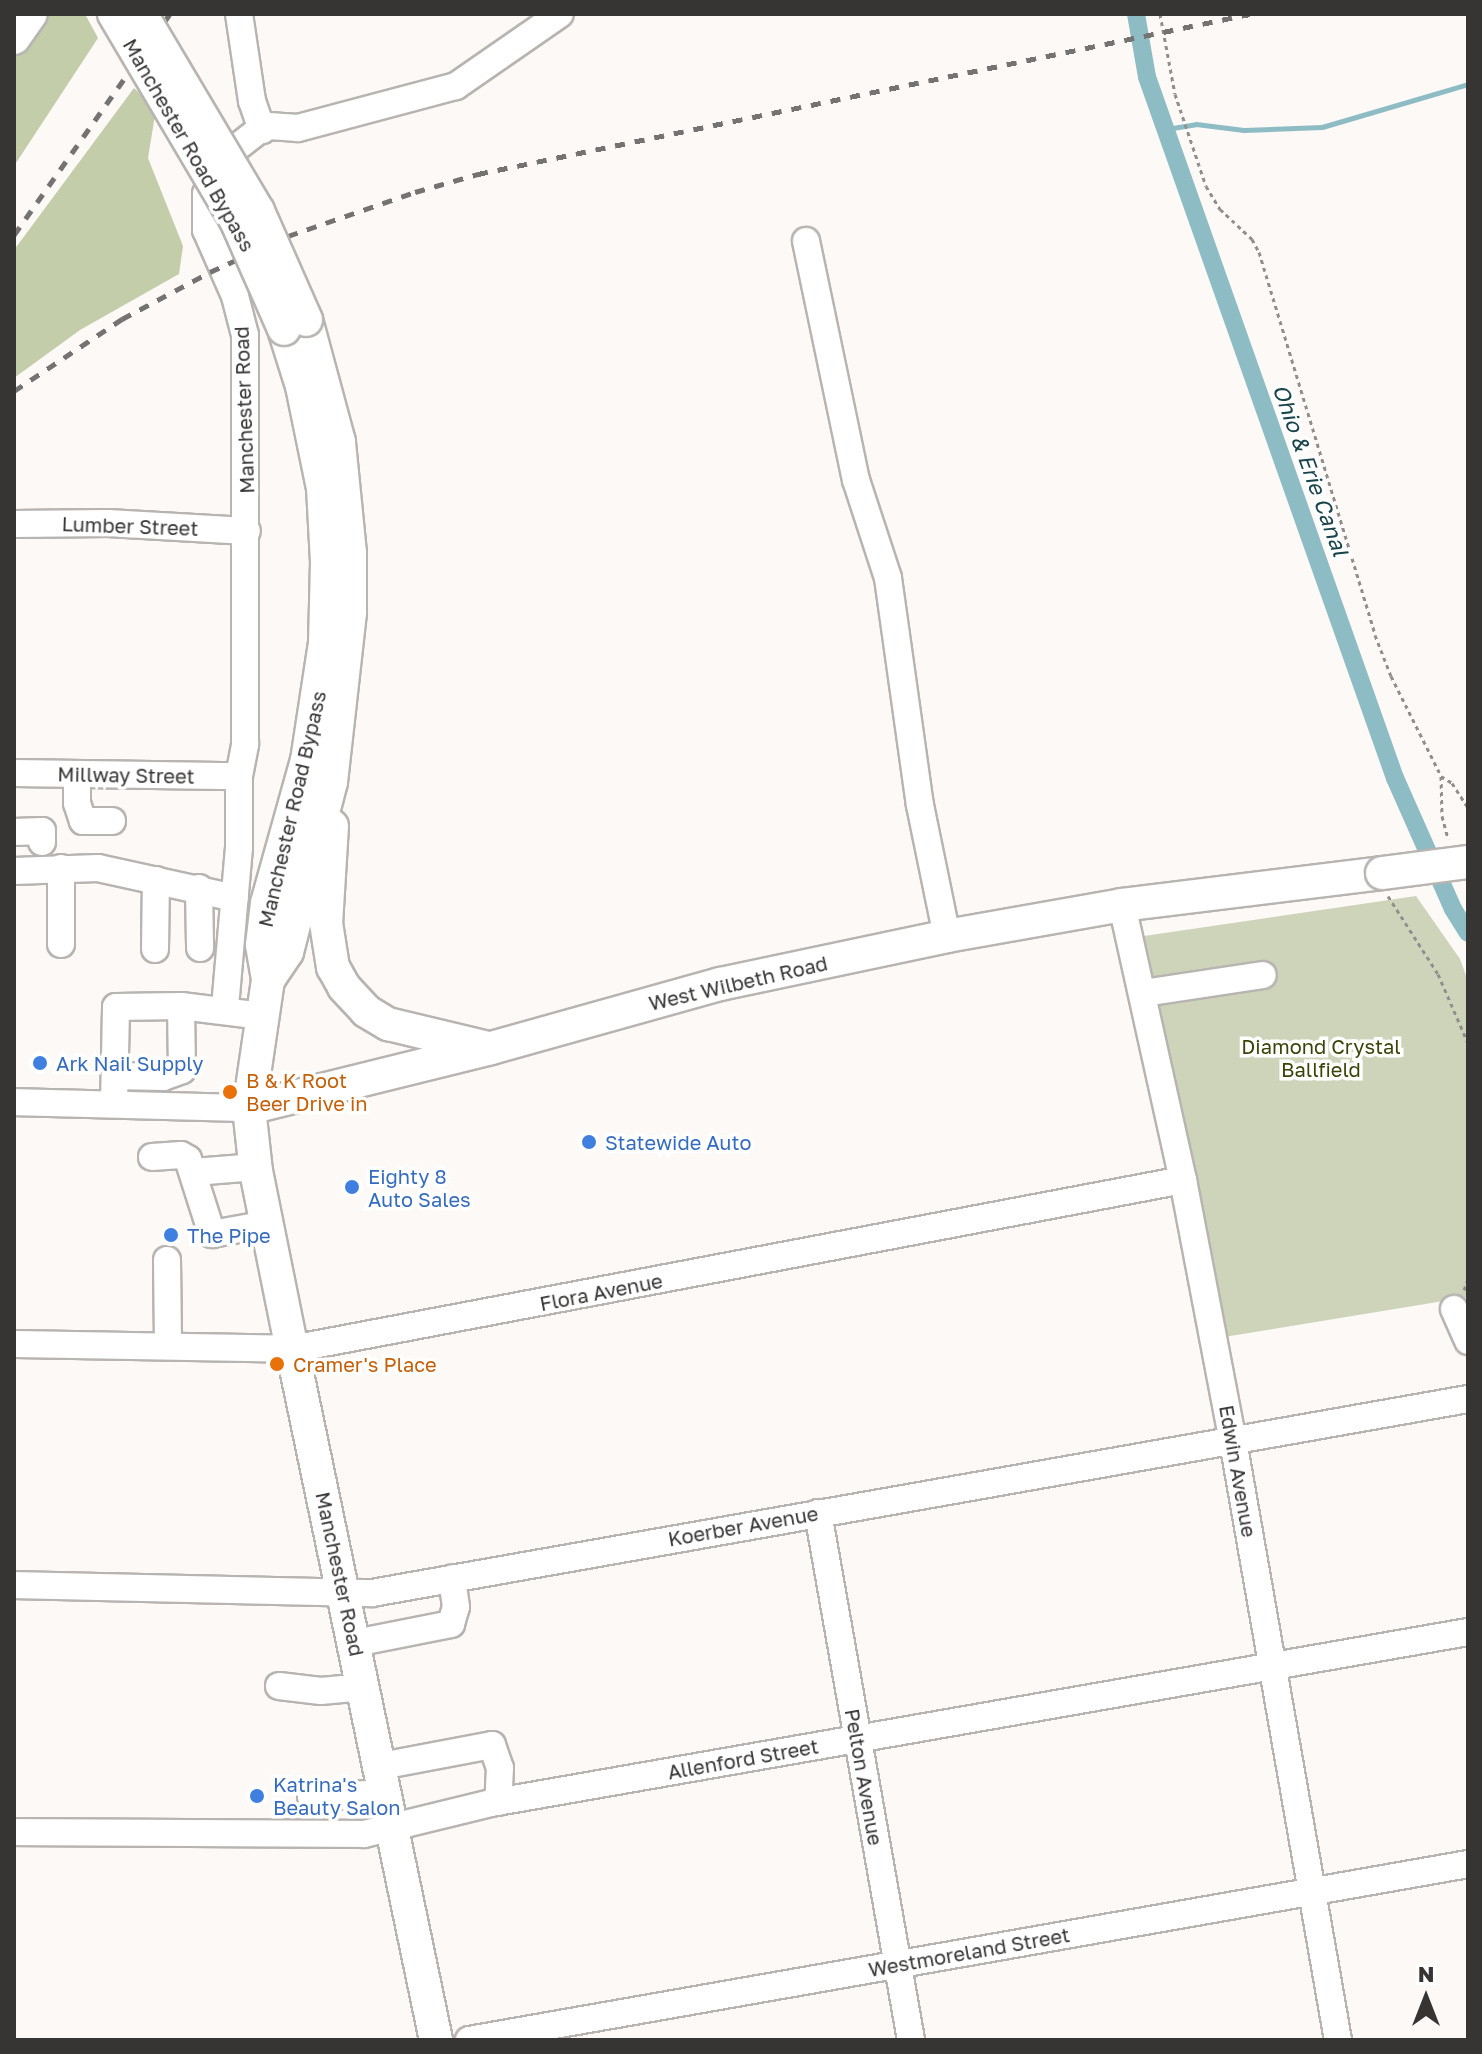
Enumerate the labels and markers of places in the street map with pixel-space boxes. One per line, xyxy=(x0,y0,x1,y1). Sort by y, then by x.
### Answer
place label: Ark Nail Supply xyxy=(56,1051,203,1075)
marker: Ark Nail Supply xyxy=(31,1054,49,1072)
place label: B & K Root Beer Drive in xyxy=(246,1068,368,1115)
marker: B & K Root Beer Drive in xyxy=(221,1083,239,1101)
place label: Statewide Auto xyxy=(605,1130,751,1154)
marker: Statewide Auto xyxy=(580,1133,598,1151)
place label: Eighty 8 Auto Sales xyxy=(368,1164,471,1211)
marker: Eighty 8 Auto Sales xyxy=(343,1178,361,1196)
place label: The Pipe xyxy=(187,1223,271,1247)
marker: The Pipe xyxy=(162,1226,180,1244)
place label: Cramer's Place xyxy=(293,1352,437,1376)
marker: Cramer's Place xyxy=(268,1355,286,1373)
place label: Katrina's Beauty Salon xyxy=(273,1772,401,1819)
marker: Katrina's Beauty Salon xyxy=(248,1787,266,1805)

